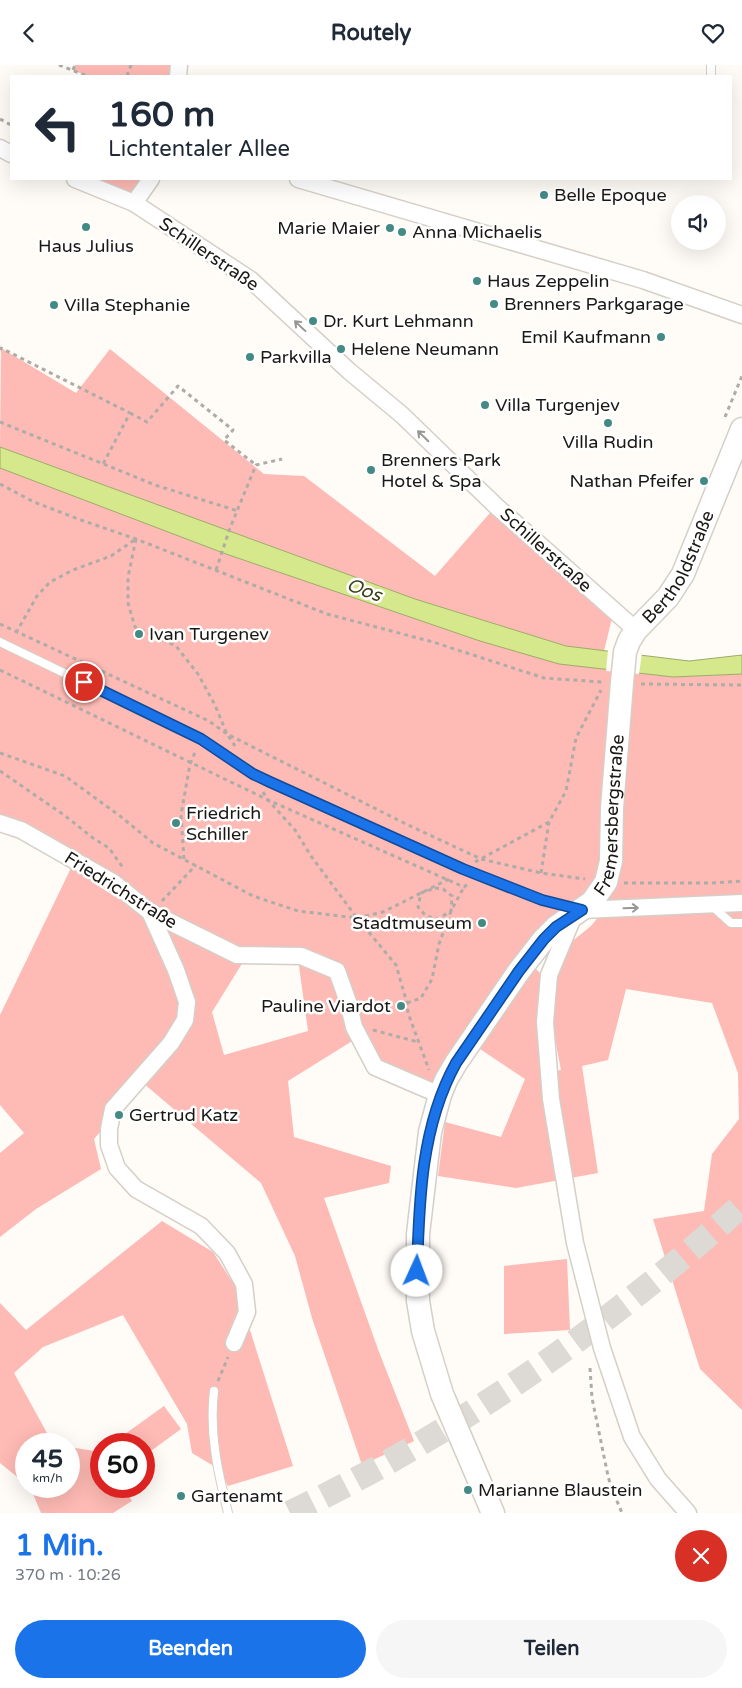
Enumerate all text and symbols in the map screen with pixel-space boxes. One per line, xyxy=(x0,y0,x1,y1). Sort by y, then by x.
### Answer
icon: back xyxy=(15,19,43,47)
icon: heart xyxy=(699,19,727,47)
text: Routely xyxy=(331,20,411,46)
text: 160 m xyxy=(108,94,215,136)
icon: left xyxy=(25,95,90,160)
text: Lichtentaler Allee xyxy=(108,136,290,162)
place label: Belle Epoque xyxy=(554,184,667,206)
marker: Belle Epoque xyxy=(538,189,550,201)
map controls xyxy=(671,195,726,250)
button: sound xyxy=(671,195,726,250)
street label: Schillerstraße xyxy=(155,213,263,295)
place label: Marie Maier xyxy=(277,217,380,239)
marker: Haus Julius xyxy=(80,221,92,233)
place label: Anna Michaelis xyxy=(412,221,542,243)
marker: Marie Maier xyxy=(384,222,396,234)
marker: Anna Michaelis xyxy=(396,226,408,238)
place label: Haus Julius xyxy=(38,235,134,257)
place label: Haus Zeppelin xyxy=(487,270,609,292)
marker: Haus Zeppelin xyxy=(471,275,483,287)
place label: Brenners Parkgarage xyxy=(504,293,684,315)
place label: Villa Stephanie xyxy=(64,294,190,316)
marker: Brenners Parkgarage xyxy=(488,298,500,310)
marker: Villa Stephanie xyxy=(48,299,60,311)
place label: Dr. Kurt Lehmann xyxy=(323,310,474,332)
marker: Dr. Kurt Lehmann xyxy=(307,315,319,327)
one-way arrow xyxy=(294,320,307,332)
place label: Emil Kaufmann xyxy=(521,326,651,348)
marker: Emil Kaufmann xyxy=(655,331,667,343)
place label: Helene Neumann xyxy=(351,338,499,360)
marker: Helene Neumann xyxy=(335,343,347,355)
place label: Parkvilla xyxy=(260,346,332,368)
marker: Parkvilla xyxy=(244,351,256,363)
place label: Villa Turgenjev xyxy=(495,394,620,416)
marker: Villa Turgenjev xyxy=(479,399,491,411)
marker: Villa Rudin xyxy=(602,417,614,429)
one-way arrow xyxy=(416,430,429,442)
place label: Villa Rudin xyxy=(562,431,654,453)
place label: Brenners Park Hotel & Spa xyxy=(381,449,501,492)
marker: Brenners Park Hotel & Spa xyxy=(365,464,377,476)
place label: Nathan Pfeifer xyxy=(569,470,694,492)
marker: Nathan Pfeifer xyxy=(698,475,710,487)
street label: Schillerstraße xyxy=(496,503,596,597)
street label: Bertholdstraße xyxy=(637,507,719,628)
water label: Oos xyxy=(343,574,386,607)
place label: Ivan Turgenev xyxy=(149,623,269,645)
marker: Ivan Turgenev xyxy=(133,628,145,640)
pin xyxy=(63,661,105,703)
icon: arrive xyxy=(70,668,98,696)
street label: Fremersbergstraße xyxy=(589,733,629,900)
place label: Friedrich Schiller xyxy=(186,802,261,845)
marker: Friedrich Schiller xyxy=(170,817,182,829)
street label: Friedrichstraße xyxy=(61,847,181,933)
one-way arrow xyxy=(622,903,638,913)
place label: Stadtmuseum xyxy=(352,912,472,934)
marker: Stadtmuseum xyxy=(476,917,488,929)
place label: Pauline Viardot xyxy=(261,995,391,1017)
marker: Pauline Viardot xyxy=(395,1000,407,1012)
place label: Gertrud Katz xyxy=(129,1104,238,1126)
marker: Gertrud Katz xyxy=(113,1109,125,1121)
position arrow xyxy=(390,1244,442,1296)
speed limit sign: 50 xyxy=(90,1433,155,1498)
text: 45 xyxy=(32,1444,63,1474)
text: km/h xyxy=(32,1471,63,1485)
place label: Marianne Blaustein xyxy=(478,1479,643,1501)
marker: Marianne Blaustein xyxy=(462,1484,474,1496)
place label: Gartenamt xyxy=(191,1485,283,1507)
marker: Gartenamt xyxy=(175,1490,187,1502)
text: 1 Min. xyxy=(15,1527,104,1564)
button: close xyxy=(675,1530,727,1582)
text: 370 m · 10:26 xyxy=(15,1565,121,1585)
button: Beenden xyxy=(15,1620,366,1678)
button: Teilen xyxy=(376,1620,727,1678)

